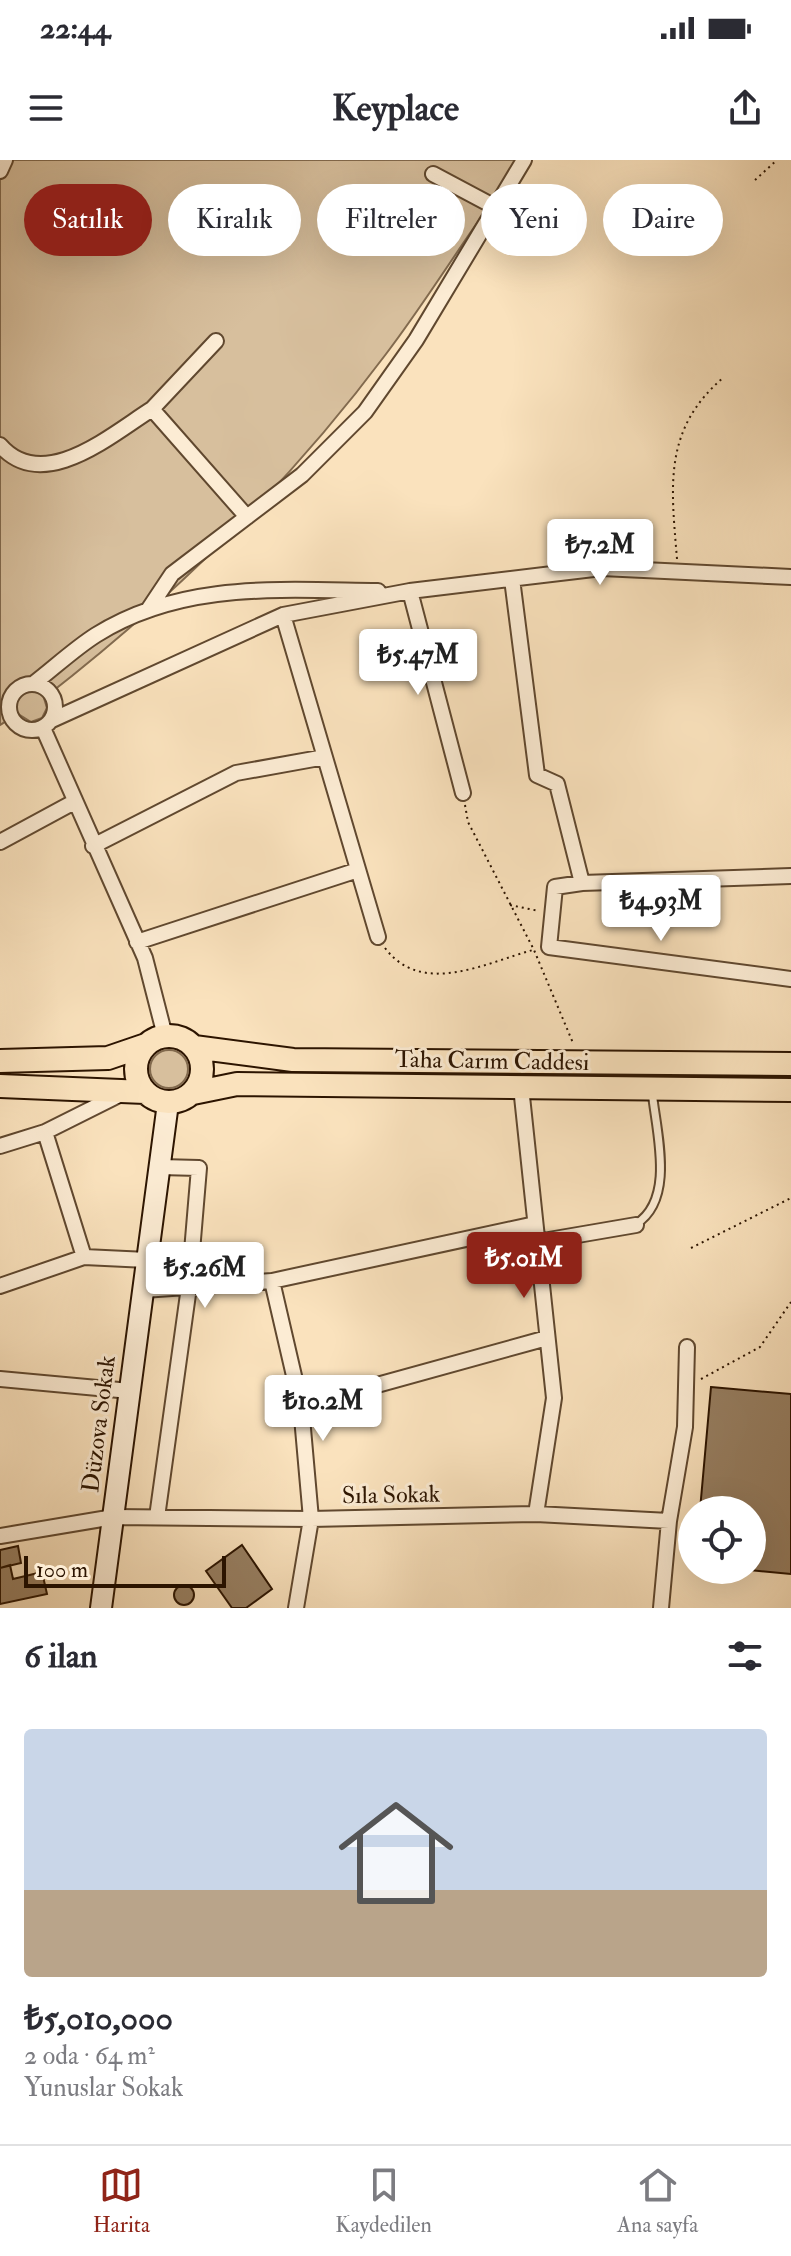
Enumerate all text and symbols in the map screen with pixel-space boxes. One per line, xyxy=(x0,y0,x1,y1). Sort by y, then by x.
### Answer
text: 22:44 xyxy=(40,10,110,47)
icon: menu xyxy=(24,86,68,130)
text: Keyplace xyxy=(332,86,459,131)
icon: share xyxy=(723,86,767,130)
chip: Satılık xyxy=(24,184,152,256)
chip: Kiralık xyxy=(168,184,301,256)
chip: Filtreler xyxy=(317,184,465,256)
chip: Yeni xyxy=(481,184,587,256)
chip: Daire xyxy=(603,184,723,256)
pin: ₺7.2M xyxy=(544,519,656,587)
text: ₺7.2M xyxy=(565,529,635,561)
pin: ₺5.47M xyxy=(353,629,483,697)
text: ₺5.47M xyxy=(377,639,459,671)
pin: ₺4.93M xyxy=(596,875,726,943)
text: ₺4.93M xyxy=(620,885,702,917)
street label: Taha Carım Caddesi xyxy=(395,1044,589,1078)
pin: ₺5.01M xyxy=(459,1232,589,1300)
pin: ₺5.26M xyxy=(140,1242,270,1310)
text: ₺5.01M xyxy=(485,1242,563,1274)
text: ₺5.26M xyxy=(164,1252,246,1284)
street label: Düzova Sokak xyxy=(75,1353,123,1494)
pin: ₺10.2M xyxy=(258,1375,388,1443)
text: ₺10.2M xyxy=(283,1385,363,1417)
street label: Sıla Sokak xyxy=(342,1479,441,1511)
map controls xyxy=(678,1496,766,1584)
button: locate xyxy=(678,1496,766,1584)
scale bar xyxy=(24,1552,226,1588)
text: 100 m xyxy=(36,1556,88,1584)
icon: filters xyxy=(723,1634,767,1678)
text: 6 ilan xyxy=(24,1635,98,1678)
icon: home xyxy=(324,1781,468,1925)
text: ₺5,010,000 xyxy=(24,1997,173,2040)
text: 2 oda · 64 m² xyxy=(24,2040,155,2072)
text: Yunuslar Sokak xyxy=(24,2072,183,2104)
tab: Harita xyxy=(93,2163,150,2239)
tab: Kaydedilen xyxy=(335,2163,432,2239)
tab: Ana sayfa xyxy=(617,2163,698,2239)

